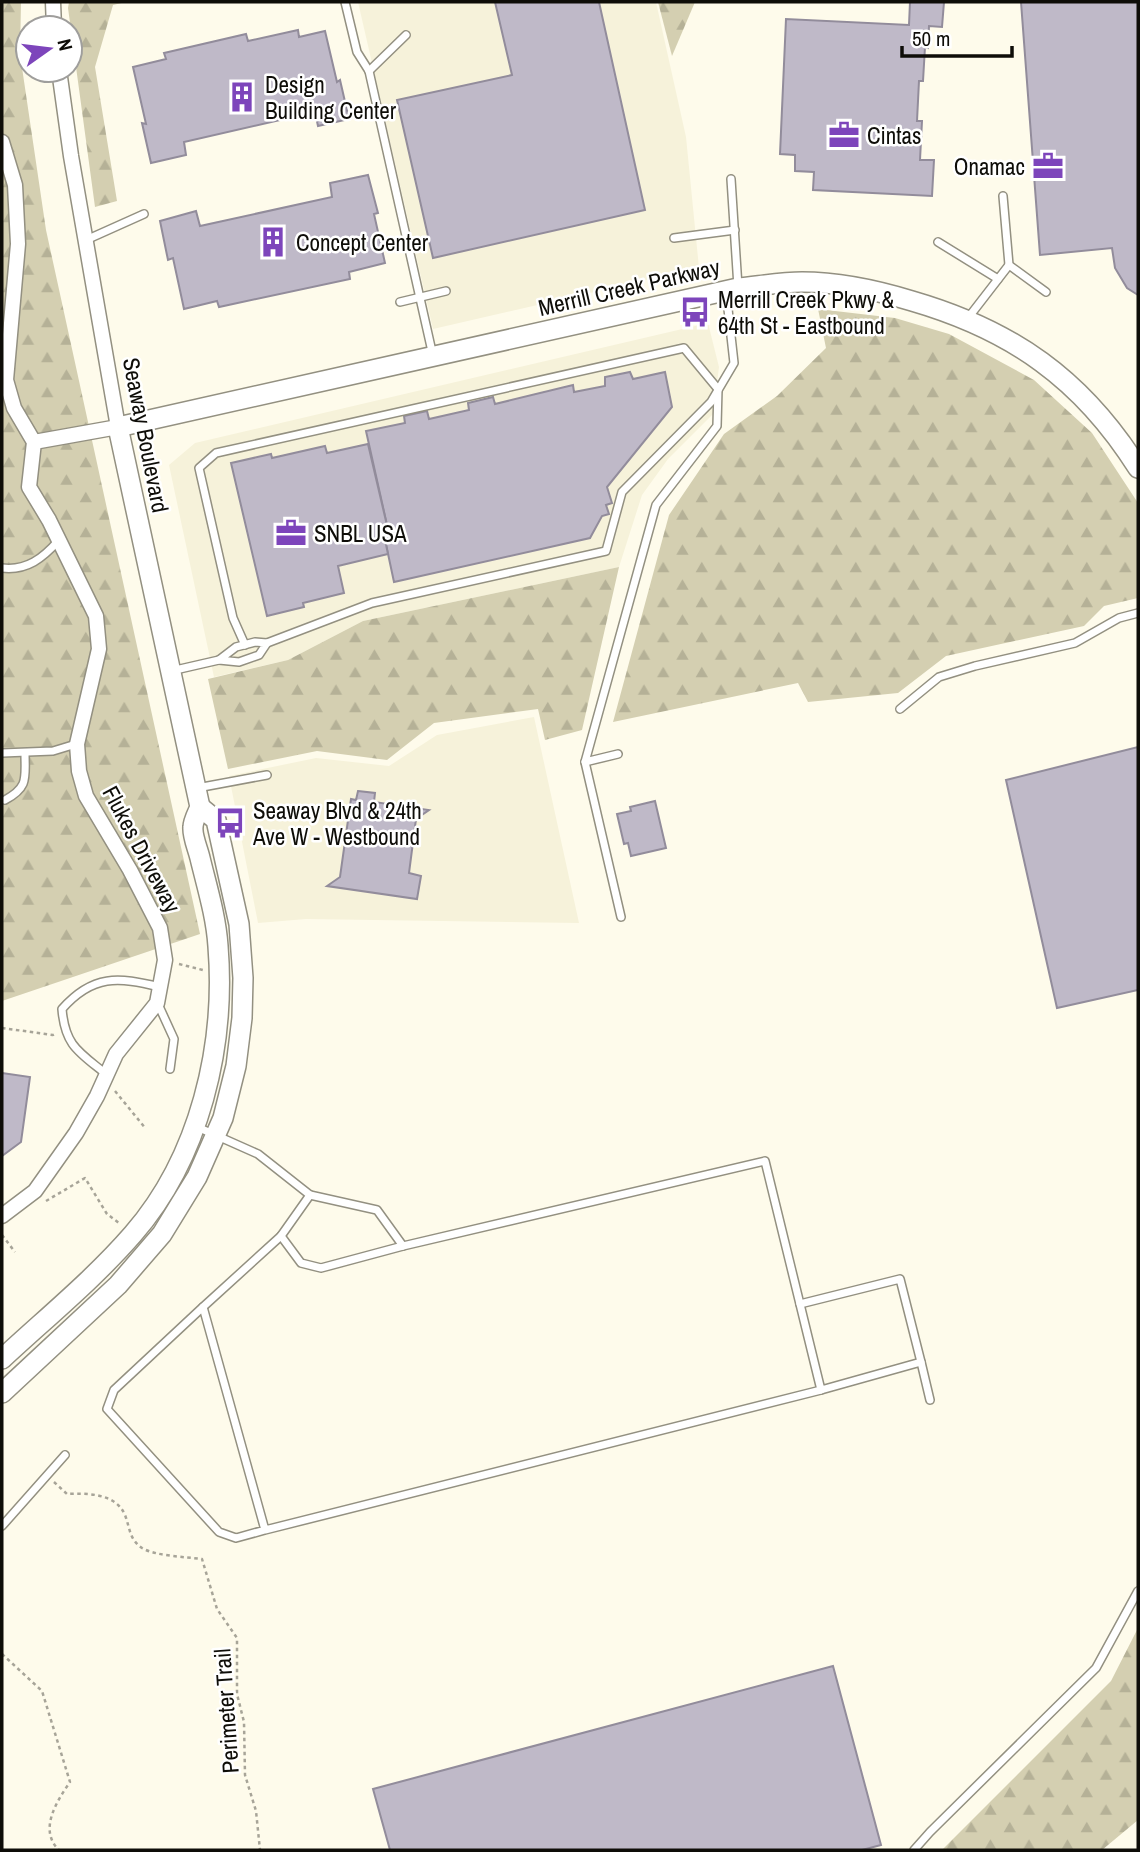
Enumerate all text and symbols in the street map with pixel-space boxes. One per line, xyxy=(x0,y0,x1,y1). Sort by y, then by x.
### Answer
north arrow xyxy=(14,14,84,84)
scale bar xyxy=(902,14,1012,58)
text: 50 m xyxy=(912,24,950,53)
text: N xyxy=(52,36,79,53)
place label: Design Building Center xyxy=(265,69,397,126)
building icon: Design Building Center xyxy=(225,80,259,114)
office icon: Cintas xyxy=(827,118,861,152)
place label: Cintas xyxy=(867,120,922,151)
office icon: Onamac xyxy=(1031,149,1065,183)
place label: Onamac xyxy=(954,151,1025,182)
building icon: Concept Center xyxy=(256,225,290,259)
place label: Concept Center xyxy=(296,227,429,258)
street label: Merrill Creek Parkway xyxy=(535,251,723,323)
place label: Merrill Creek Pkwy & 64th St - Eastbound xyxy=(718,284,894,341)
bus stop icon: Merrill Creek Pkwy & 64th St - Eastbound xyxy=(678,295,712,329)
street label: Seaway Boulevard xyxy=(116,355,176,515)
office icon: SNBL USA xyxy=(274,516,308,550)
place label: SNBL USA xyxy=(314,518,407,549)
street label: Flukes Driveway xyxy=(96,780,189,918)
place label: Seaway Blvd & 24th Ave W - Westbound xyxy=(252,795,422,852)
bus stop icon: Seaway Blvd & 24th Ave W - Westbound xyxy=(213,806,247,840)
street label: Perimeter Trail xyxy=(206,1648,246,1774)

